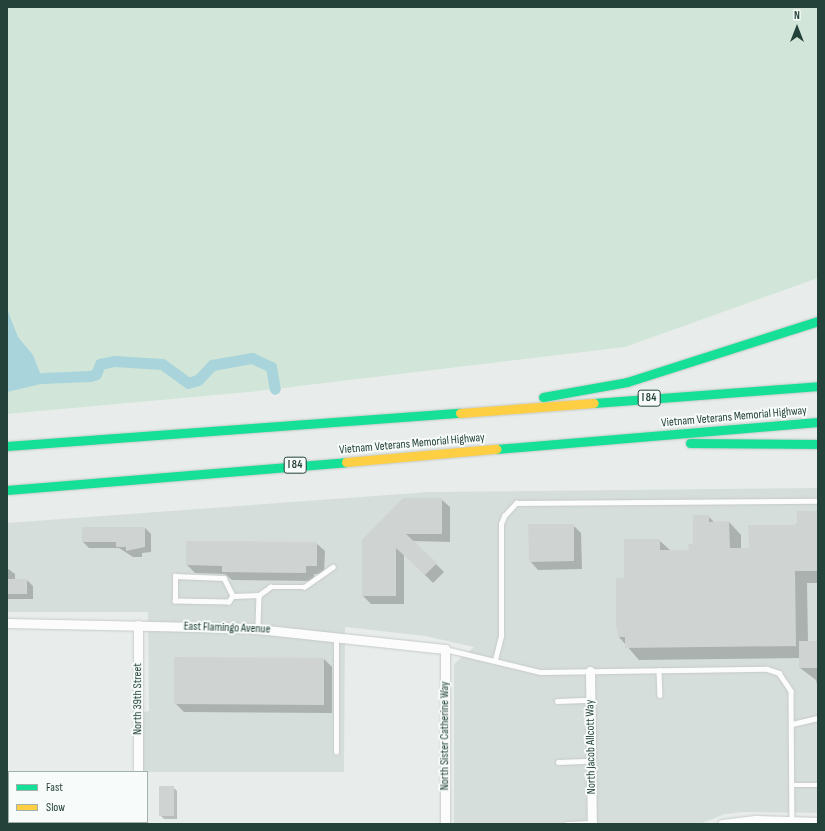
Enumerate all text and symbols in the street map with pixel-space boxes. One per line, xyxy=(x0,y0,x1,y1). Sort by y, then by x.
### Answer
north arrow xyxy=(777,8,817,48)
text: N xyxy=(794,9,800,22)
road number: I 84 xyxy=(637,389,661,407)
street label: Vietnam Veterans Memorial Highway xyxy=(661,403,807,431)
street label: Vietnam Veterans Memorial Highway xyxy=(339,430,485,458)
road number: I 84 xyxy=(283,456,307,474)
street label: East Flamingo Avenue xyxy=(183,619,271,637)
street label: North 39th Street xyxy=(131,663,145,735)
street label: North Sister Catherine Way xyxy=(438,682,452,790)
street label: North Jacob Allcott Way xyxy=(583,700,599,794)
legend xyxy=(8,771,148,823)
text: Fast xyxy=(46,780,63,795)
text: Slow xyxy=(46,800,65,815)

